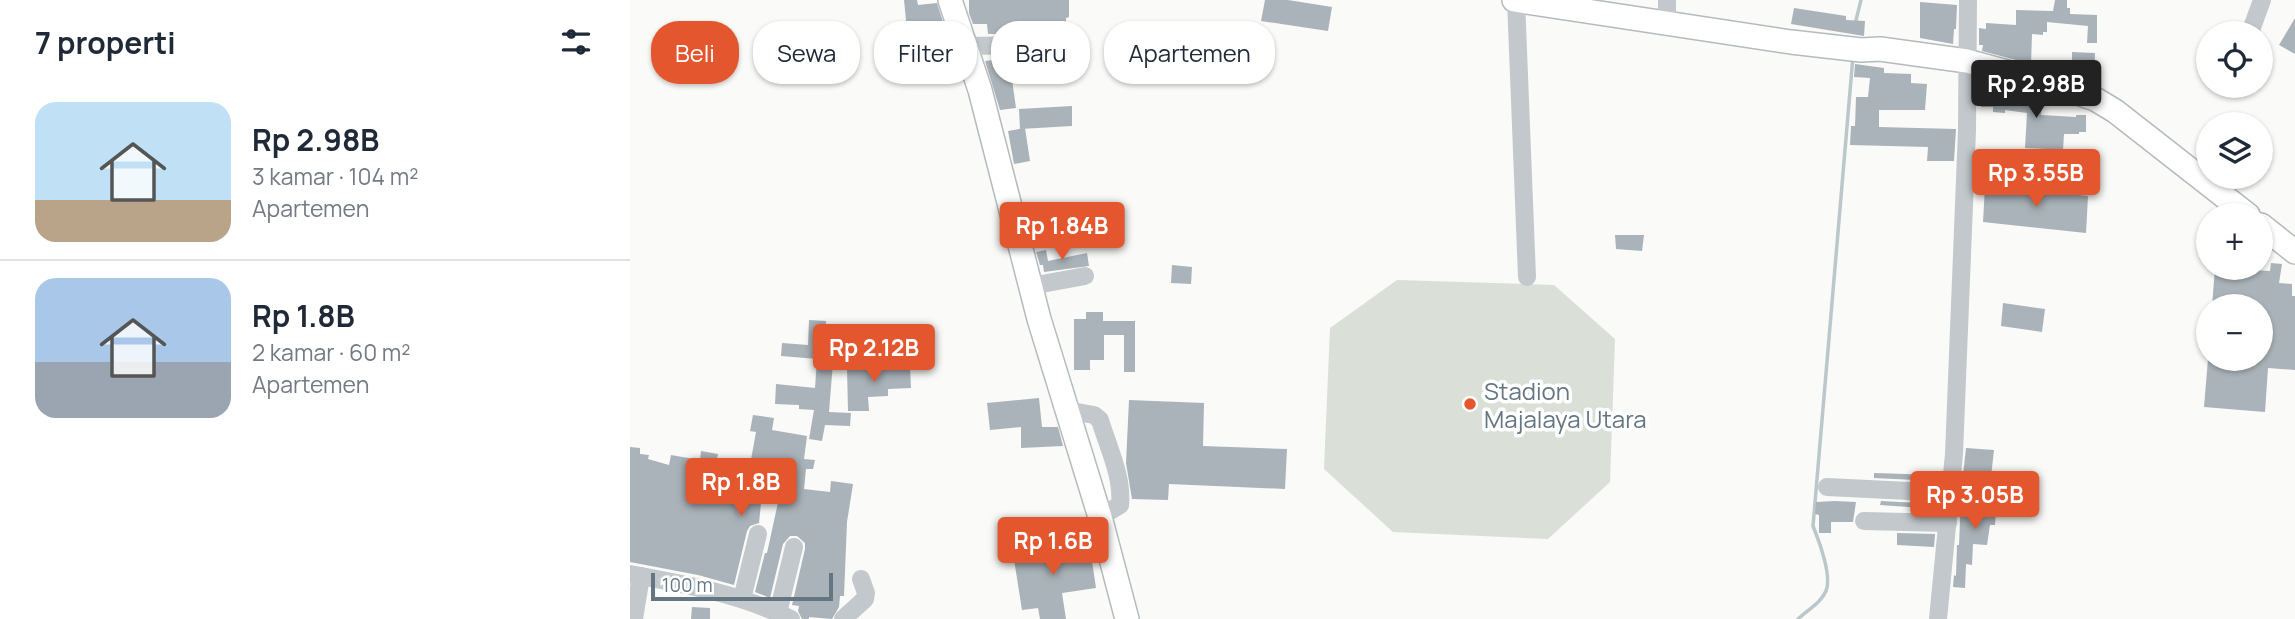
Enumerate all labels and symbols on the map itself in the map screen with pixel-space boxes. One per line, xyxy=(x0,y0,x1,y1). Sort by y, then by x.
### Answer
pin: Rp 2.98B xyxy=(1964,60,2108,120)
pin: Rp 3.55B xyxy=(1964,150,2108,209)
pin: Rp 1.84B xyxy=(990,202,1134,262)
pin: Rp 2.12B xyxy=(802,324,946,384)
place label: Stadion Majalaya Utara xyxy=(1484,374,1647,435)
marker: Stadion Majalaya Utara xyxy=(1462,396,1478,412)
pin: Rp 1.8B xyxy=(676,458,806,518)
pin: Rp 3.05B xyxy=(1903,472,2047,531)
pin: Rp 1.6B xyxy=(988,518,1118,577)
scale bar xyxy=(651,570,833,602)

